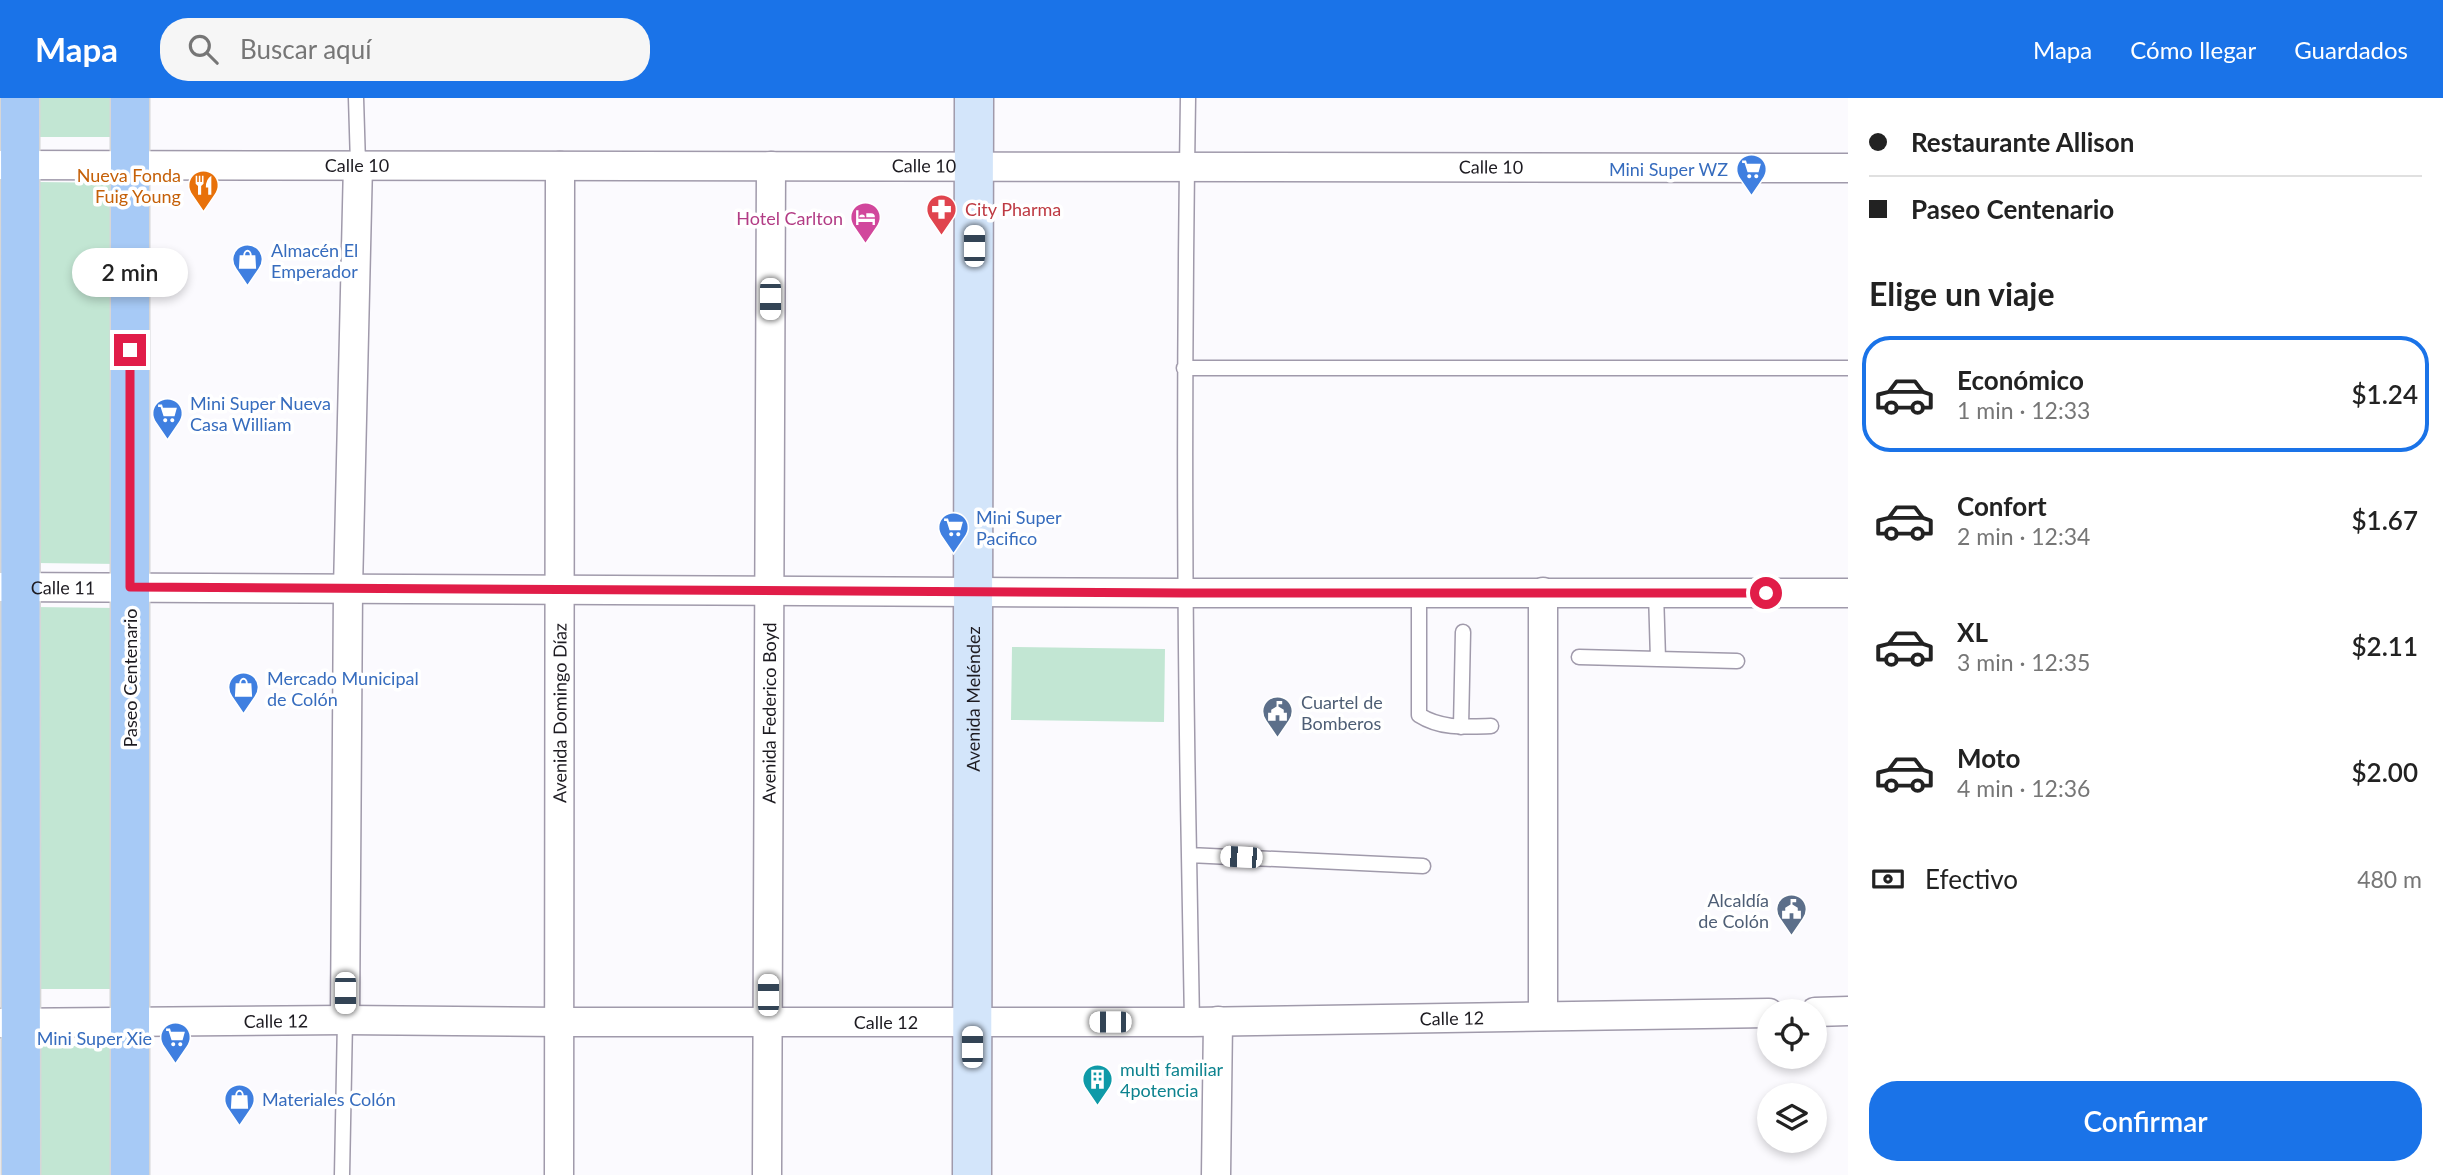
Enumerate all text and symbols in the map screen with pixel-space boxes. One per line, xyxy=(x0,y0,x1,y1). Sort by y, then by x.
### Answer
search box xyxy=(160,18,650,81)
text: Mapa xyxy=(35,29,118,69)
icon: search xyxy=(184,30,222,68)
text: Buscar aquí xyxy=(240,33,371,65)
text: Mapa xyxy=(2033,35,2092,64)
text: Cómo llegar xyxy=(2130,35,2256,64)
text: Guardados xyxy=(2294,35,2408,64)
text: Restaurante Allison xyxy=(1911,126,2134,158)
supermarket icon: Mini Super WZ xyxy=(1734,152,1768,196)
street label: Calle 10 xyxy=(325,154,389,176)
street label: Calle 10 xyxy=(892,154,956,176)
street label: Calle 10 xyxy=(1459,155,1523,178)
place label: Mini Super WZ xyxy=(1609,158,1728,180)
place label: Nueva Fonda Fuig Young xyxy=(77,164,181,207)
restaurant icon: Nueva Fonda Fuig Young xyxy=(187,168,221,212)
pharmacy icon: City Pharma xyxy=(925,192,959,236)
text: Paseo Centenario xyxy=(1911,193,2114,225)
place label: City Pharma xyxy=(965,198,1061,220)
hotel icon: Hotel Carlton xyxy=(849,201,883,245)
place label: Hotel Carlton xyxy=(736,207,843,229)
car xyxy=(964,225,985,267)
place label: Almacén El Emperador xyxy=(271,239,358,282)
shop icon: Almacén El Emperador xyxy=(231,243,265,287)
callout: 2 min xyxy=(72,248,188,298)
text: 2 min xyxy=(102,258,158,286)
text: Elige un viaje xyxy=(1869,274,2054,313)
car xyxy=(760,278,781,320)
route end xyxy=(114,334,146,366)
icon: car xyxy=(1873,363,1936,426)
text: Económico xyxy=(1957,364,2084,396)
text: $1.24 xyxy=(2352,378,2418,410)
place label: Mini Super Nueva Casa William xyxy=(190,392,331,435)
supermarket icon: Mini Super Nueva Casa William xyxy=(150,396,184,440)
text: 1 min · 12:33 xyxy=(1957,396,2090,424)
icon: car xyxy=(1873,489,1936,552)
text: Confort xyxy=(1957,490,2047,522)
text: $1.67 xyxy=(2352,504,2418,536)
place label: Mini Super Pacifico xyxy=(976,506,1062,549)
supermarket icon: Mini Super Pacifico xyxy=(936,510,970,554)
text: 2 min · 12:34 xyxy=(1957,522,2090,550)
street label: Calle 11 xyxy=(31,576,95,598)
route start xyxy=(1750,577,1782,609)
street label: Paseo Centenario xyxy=(119,609,141,747)
icon: car xyxy=(1873,615,1936,678)
text: XL xyxy=(1957,616,1988,648)
street label: Avenida Federico Boyd xyxy=(757,622,780,804)
street label: Avenida Domingo Díaz xyxy=(548,623,571,803)
street label: Avenida Meléndez xyxy=(962,626,984,772)
text: $2.11 xyxy=(2352,630,2418,662)
text: 3 min · 12:35 xyxy=(1957,648,2090,676)
place label: Mercado Municipal de Colón xyxy=(267,667,419,710)
shop icon: Mercado Municipal de Colón xyxy=(227,671,261,715)
place label: Cuartel de Bomberos xyxy=(1301,691,1383,734)
public building icon: Cuartel de Bomberos xyxy=(1261,695,1295,739)
icon: car xyxy=(1873,741,1936,804)
text: Moto xyxy=(1957,742,2020,774)
text: $2.00 xyxy=(2352,756,2418,788)
text: 4 min · 12:36 xyxy=(1957,774,2090,802)
car xyxy=(1220,845,1263,869)
icon: cash xyxy=(1869,860,1907,898)
text: Efectivo xyxy=(1925,863,2018,895)
text: 480 m xyxy=(2357,865,2422,893)
place label: Alcaldía de Colón xyxy=(1698,889,1769,932)
public building icon: Alcaldía de Colón xyxy=(1775,893,1809,937)
car xyxy=(335,972,356,1014)
car xyxy=(758,974,779,1016)
map controls xyxy=(1757,999,1827,1153)
button: locate xyxy=(1757,999,1827,1069)
street label: Calle 12 xyxy=(1420,1006,1484,1029)
street label: Calle 12 xyxy=(244,1009,308,1032)
street label: Calle 12 xyxy=(854,1011,918,1033)
car xyxy=(1090,1012,1132,1033)
supermarket icon: Mini Super Xie xyxy=(158,1021,192,1065)
car xyxy=(962,1026,983,1068)
place label: Mini Super Xie xyxy=(37,1027,152,1049)
place label: multi familiar 4potencia xyxy=(1120,1058,1224,1101)
building icon: multi familiar 4potencia xyxy=(1080,1062,1114,1106)
button: Confirmar xyxy=(1869,1081,2422,1161)
shop icon: Materiales Colón xyxy=(222,1082,256,1126)
button: layers xyxy=(1757,1083,1827,1153)
place label: Materiales Colón xyxy=(262,1088,396,1110)

